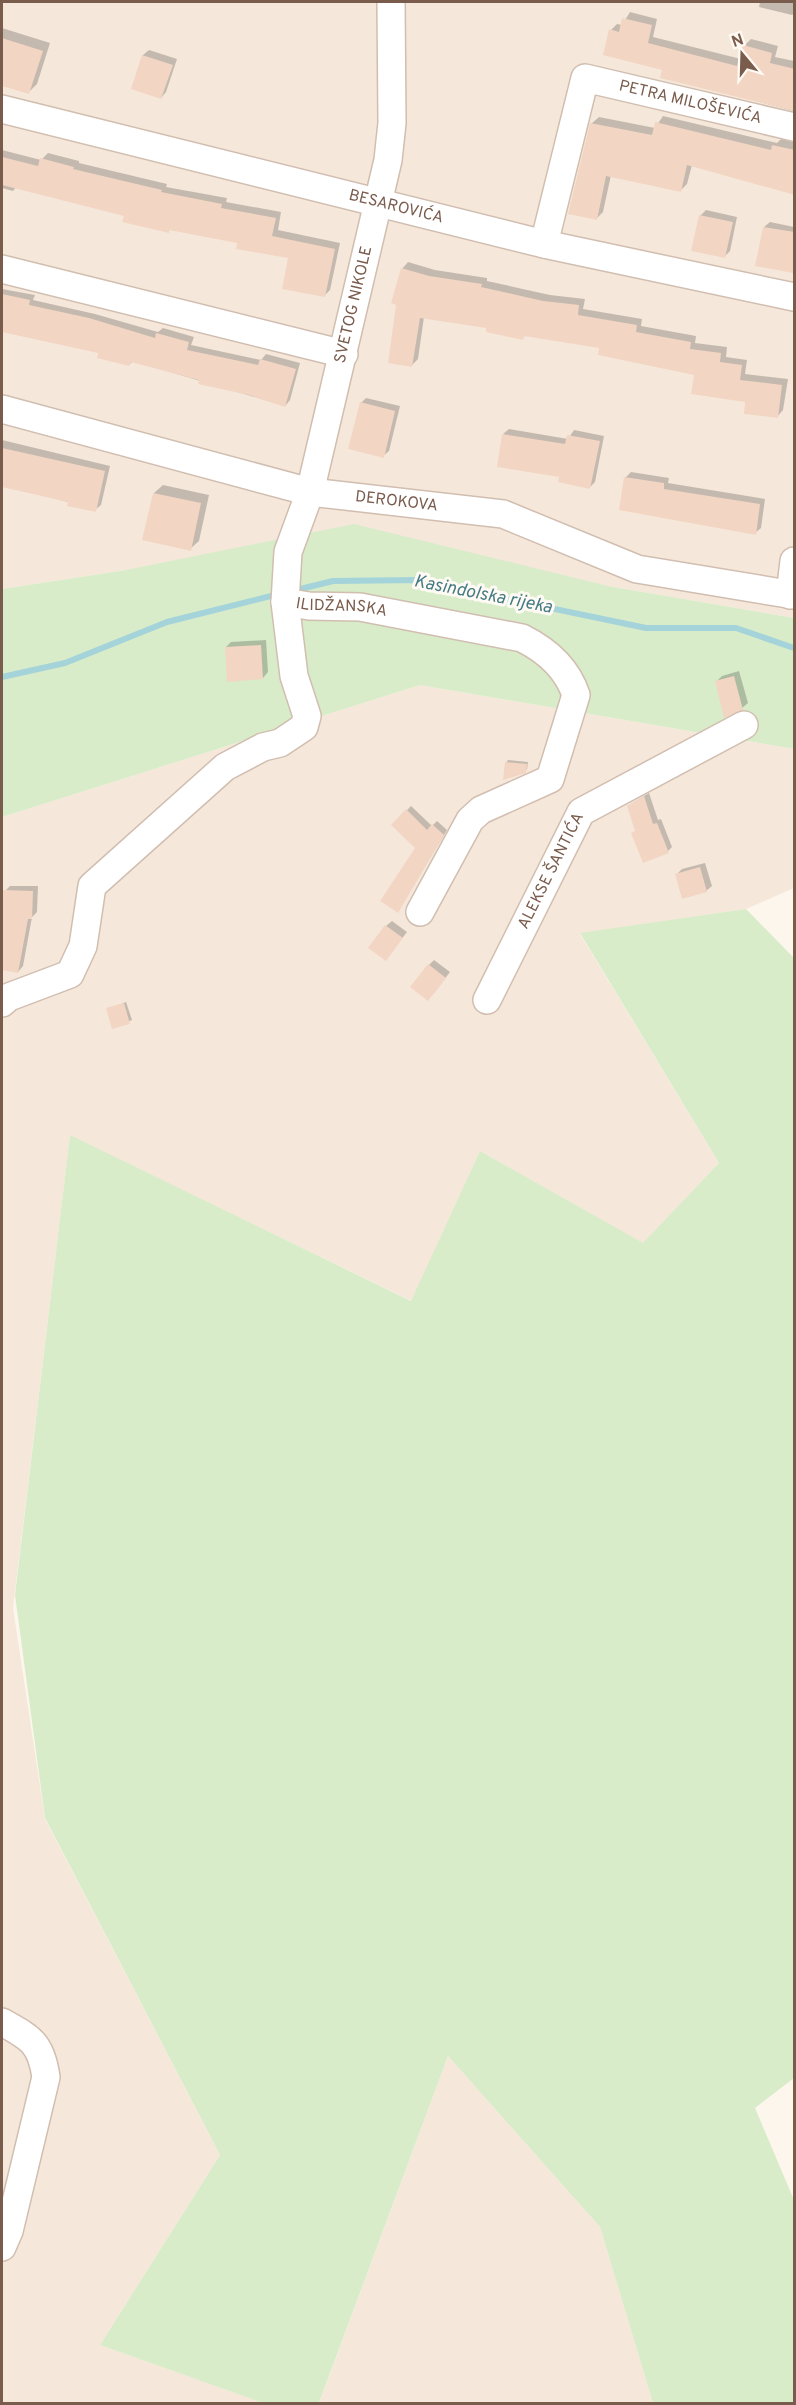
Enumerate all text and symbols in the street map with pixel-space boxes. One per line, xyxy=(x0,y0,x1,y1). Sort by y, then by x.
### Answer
north arrow xyxy=(712,24,772,84)
text: N xyxy=(729,30,746,53)
street label: PETRA MILOŠEVIĆA xyxy=(617,76,764,129)
street label: BESAROVIĆA xyxy=(347,186,446,229)
street label: SVETOG NIKOLE xyxy=(331,244,377,365)
street label: DEROKOVA xyxy=(354,487,439,517)
water label: Kasindolska rijeka xyxy=(412,570,555,620)
street label: ILIDŽANSKA xyxy=(294,594,389,622)
street label: ALEKSE ŠANTIĆA xyxy=(514,810,589,933)

